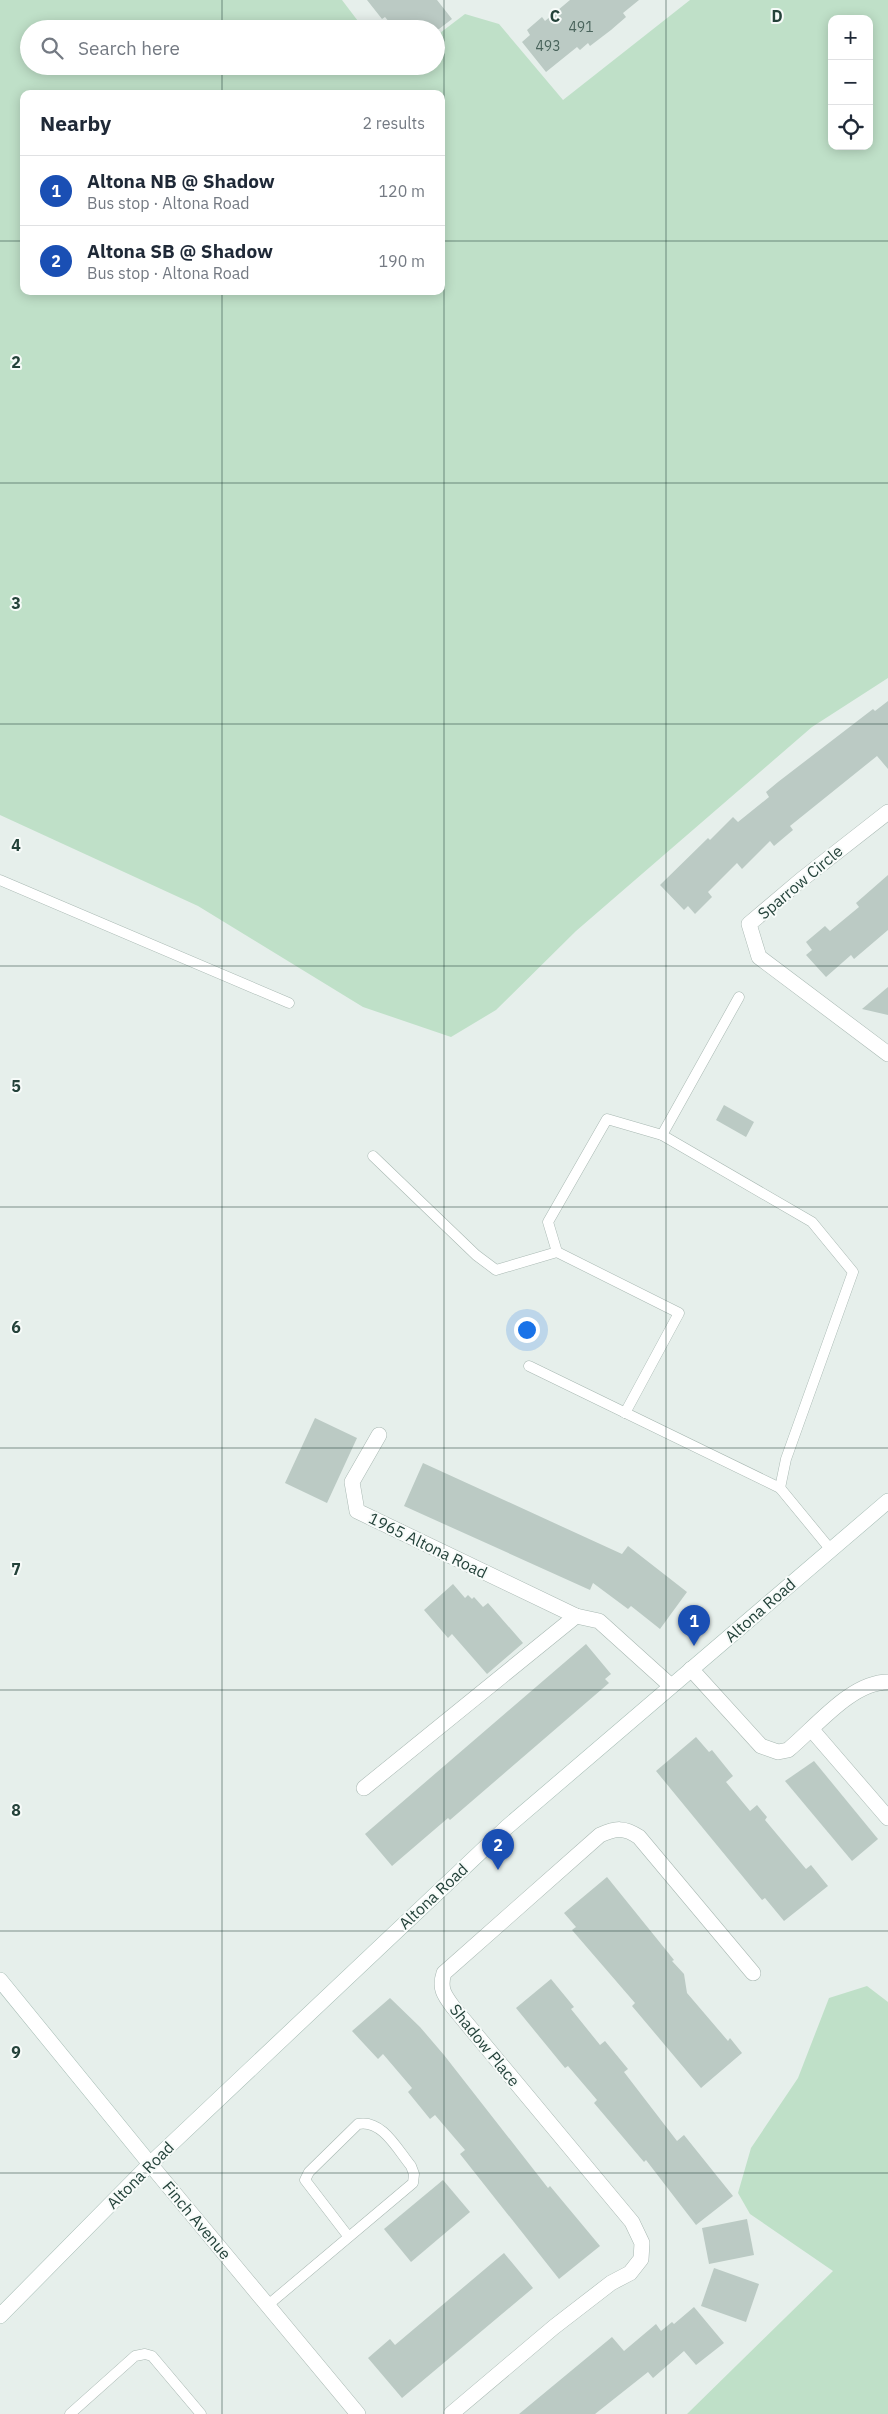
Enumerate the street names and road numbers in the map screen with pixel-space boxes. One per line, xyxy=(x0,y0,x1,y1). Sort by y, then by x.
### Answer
street label: Sparrow Circle xyxy=(753,841,847,923)
street label: 1965 Altona Road xyxy=(365,1508,491,1582)
street label: Altona Road xyxy=(721,1574,799,1646)
street label: Altona Road xyxy=(394,1859,472,1933)
street label: Shadow Place xyxy=(446,2000,525,2091)
street label: Altona Road xyxy=(102,2137,178,2213)
street label: Finch Avenue xyxy=(158,2177,236,2264)

